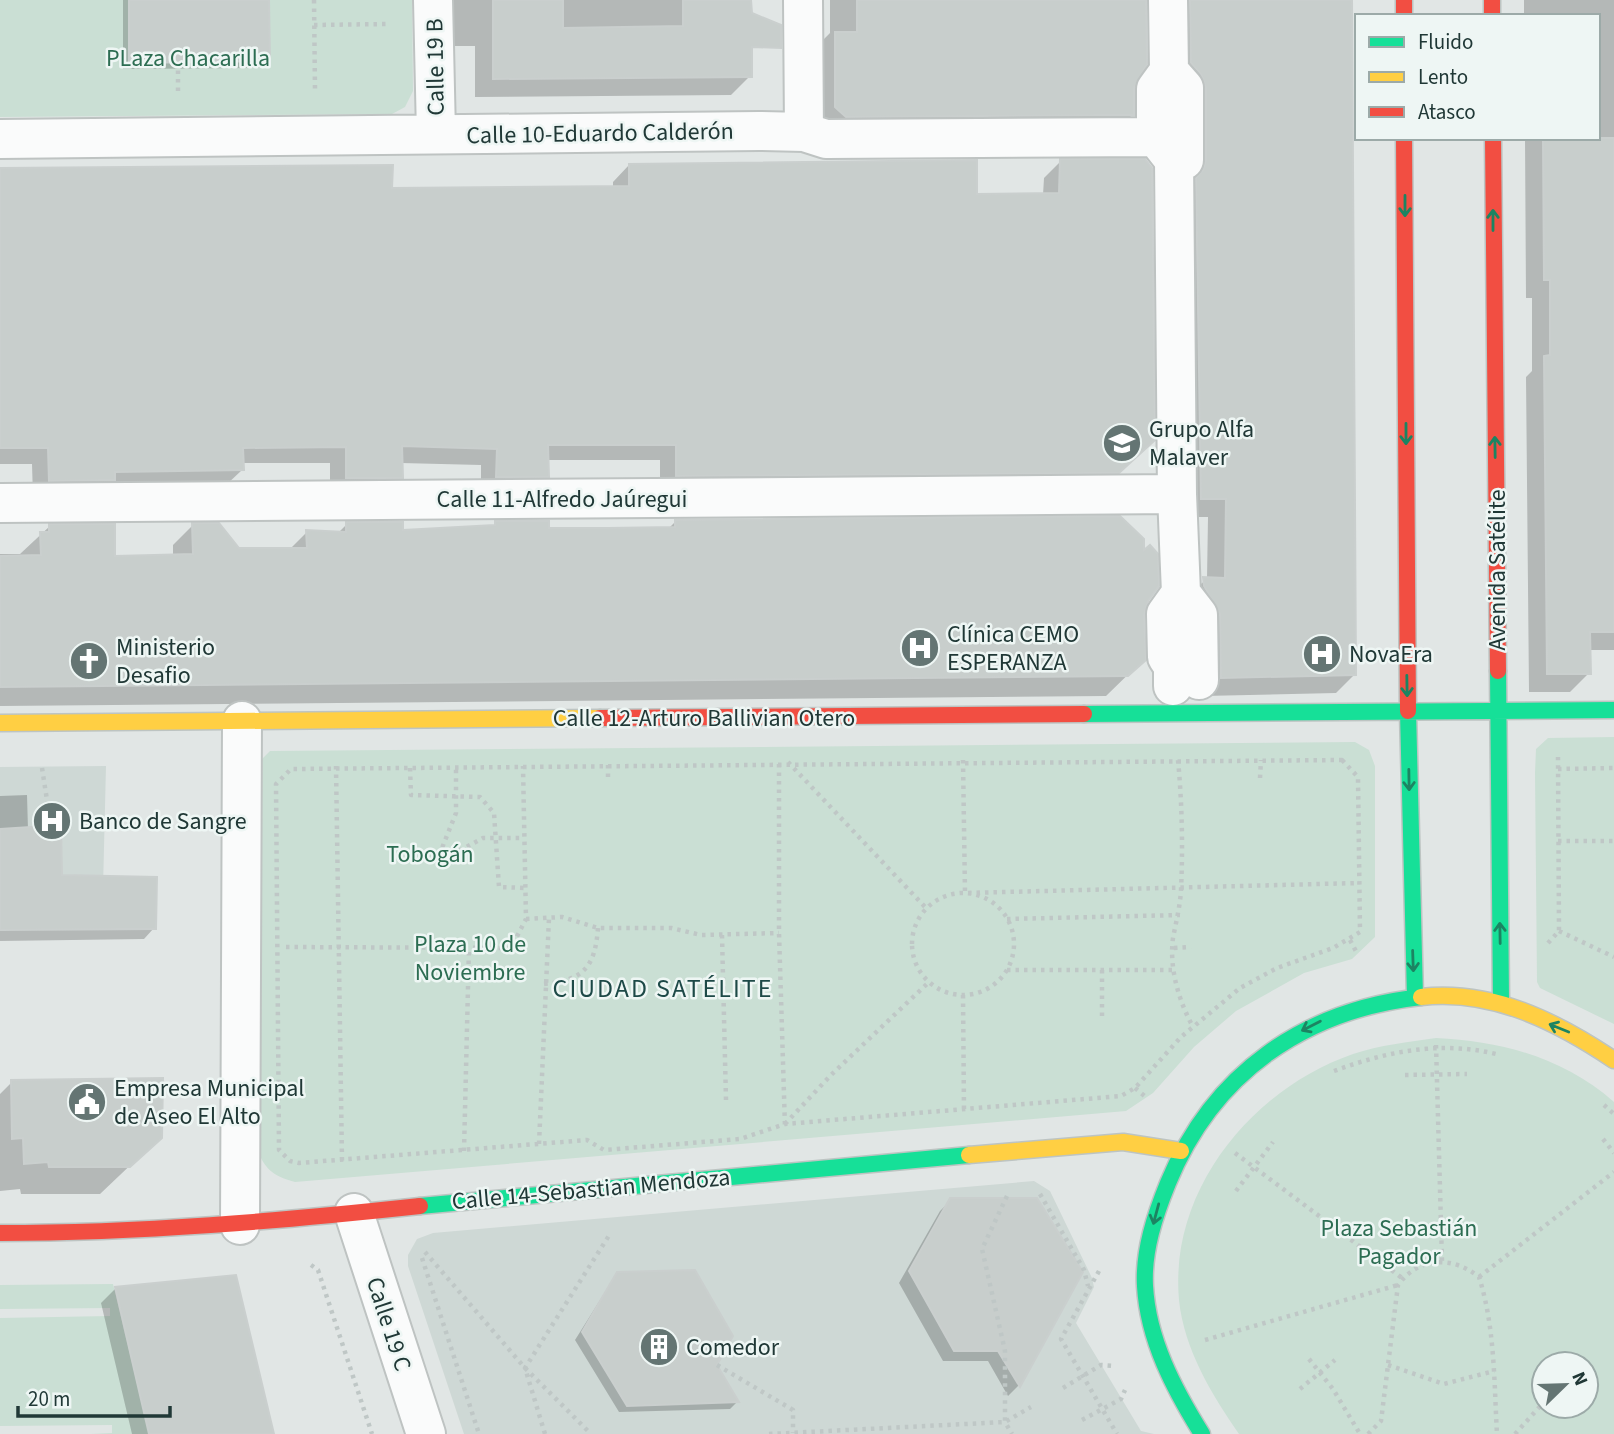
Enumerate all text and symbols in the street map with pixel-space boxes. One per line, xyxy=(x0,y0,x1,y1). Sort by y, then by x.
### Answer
legend xyxy=(1355,14,1600,140)
street label: Calle 19 B xyxy=(417,18,454,116)
text: Fluido xyxy=(1418,27,1473,57)
park label: PLaza Chacarilla xyxy=(106,41,270,76)
text: Lento xyxy=(1418,62,1468,92)
text: Atasco xyxy=(1418,97,1476,127)
street label: Calle 10-Eduardo Calderón xyxy=(466,114,734,153)
one-way arrow xyxy=(1398,195,1411,218)
one-way arrow xyxy=(1487,209,1500,232)
place label: Grupo Alfa Malaver xyxy=(1149,412,1254,475)
school or university icon: Grupo Alfa Malaver xyxy=(1101,422,1143,464)
one-way arrow xyxy=(1399,422,1413,445)
one-way arrow xyxy=(1489,436,1502,459)
street label: Calle 11-Alfredo Jaúregui xyxy=(437,482,687,517)
street label: Avenida Satélite xyxy=(1480,489,1515,651)
place label: Clínica CEMO ESPERANZA xyxy=(947,617,1079,680)
hospital icon: Clínica CEMO ESPERANZA xyxy=(899,627,941,669)
place label: Ministerio Desafio xyxy=(116,630,215,693)
hospital icon: NovaEra xyxy=(1301,633,1343,675)
place label: NovaEra xyxy=(1349,637,1433,672)
church icon: Ministerio Desafio xyxy=(68,640,110,682)
one-way arrow xyxy=(1401,674,1414,697)
street label: Calle 12-Arturo Ballivian Otero xyxy=(553,701,855,736)
one-way arrow xyxy=(1402,768,1416,791)
hospital icon: Banco de Sangre xyxy=(31,800,73,842)
place label: Banco de Sangre xyxy=(79,804,247,839)
park label: Tobogán xyxy=(386,837,474,872)
one-way arrow xyxy=(1493,922,1507,945)
park label: Plaza 10 de Noviembre xyxy=(414,927,526,990)
one-way arrow xyxy=(1407,949,1420,972)
district label: CIUDAD SATÉLITE xyxy=(553,970,773,1007)
one-way arrow xyxy=(1301,1020,1322,1034)
one-way arrow xyxy=(1549,1021,1570,1034)
place label: Empresa Municipal de Aseo El Alto xyxy=(114,1071,304,1134)
public building icon: Empresa Municipal de Aseo El Alto xyxy=(66,1081,108,1123)
street label: Calle 14-Sebastian Mendoza xyxy=(450,1160,732,1219)
one-way arrow xyxy=(1149,1203,1162,1225)
park label: Plaza Sebastián Pagador xyxy=(1321,1211,1477,1274)
street label: Calle 19 C xyxy=(357,1273,420,1376)
building icon: Comedor xyxy=(638,1326,680,1368)
place label: Comedor xyxy=(686,1330,780,1365)
north arrow xyxy=(1530,1350,1600,1420)
text: N xyxy=(1564,1368,1594,1390)
scale bar xyxy=(18,1374,170,1418)
text: 20 m xyxy=(28,1384,70,1414)

